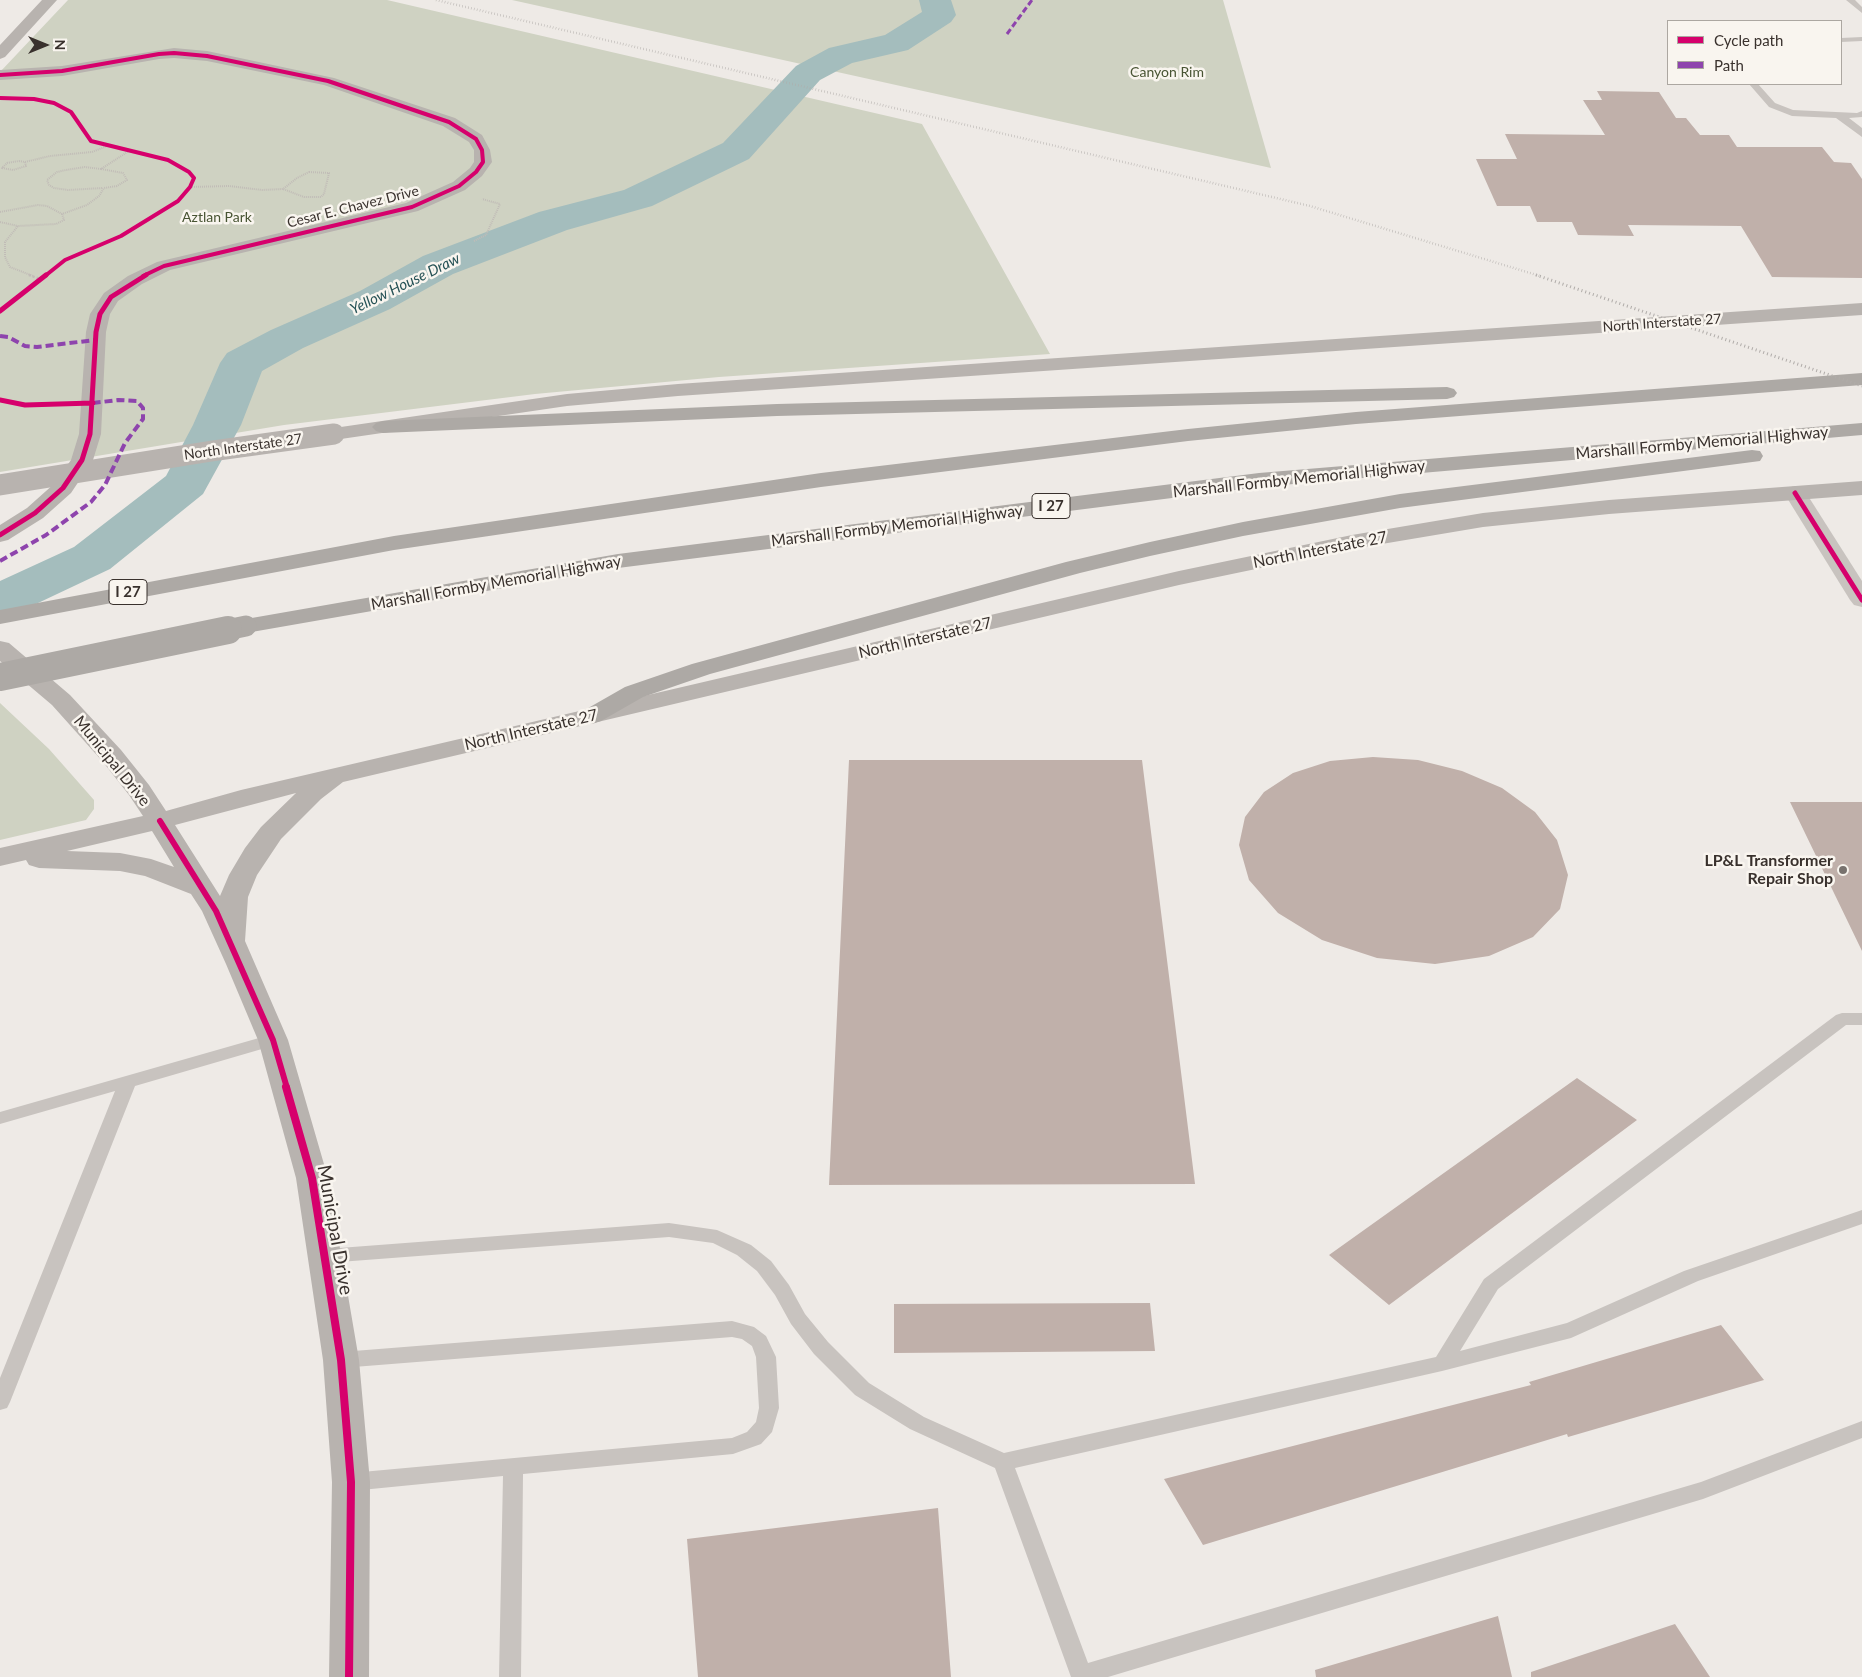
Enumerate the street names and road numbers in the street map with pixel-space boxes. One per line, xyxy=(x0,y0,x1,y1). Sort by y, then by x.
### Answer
street label: Cesar E. Chavez Drive xyxy=(285,183,421,231)
street label: North Interstate 27 xyxy=(1602,310,1722,336)
street label: Marshall Formby Memorial Highway xyxy=(1575,422,1829,464)
street label: North Interstate 27 xyxy=(183,430,303,464)
street label: Marshall Formby Memorial Highway xyxy=(1172,456,1426,502)
road number: I 27 xyxy=(1032,494,1070,518)
street label: Marshall Formby Memorial Highway xyxy=(770,501,1024,551)
street label: North Interstate 27 xyxy=(1251,528,1389,572)
street label: Marshall Formby Memorial Highway xyxy=(369,552,623,614)
road number: I 27 xyxy=(109,580,147,604)
street label: North Interstate 27 xyxy=(857,613,993,663)
street label: North Interstate 27 xyxy=(463,705,599,755)
street label: Municipal Drive xyxy=(70,712,154,810)
street label: Municipal Drive xyxy=(312,1163,358,1297)

